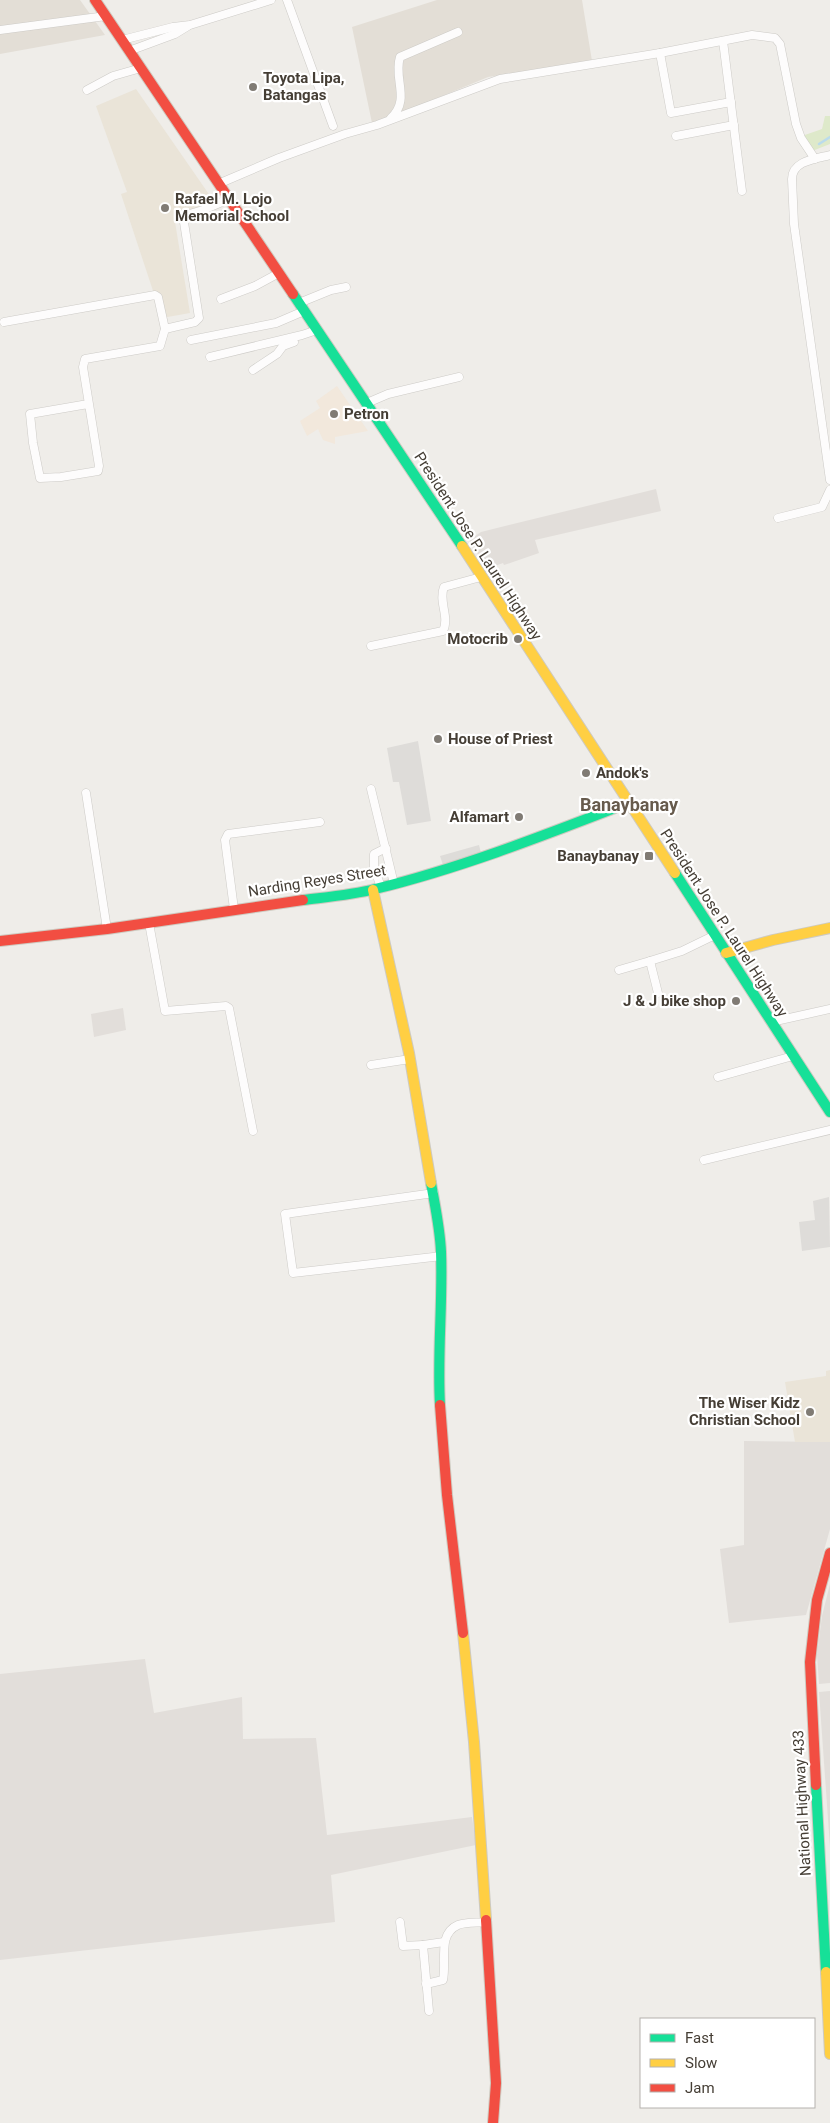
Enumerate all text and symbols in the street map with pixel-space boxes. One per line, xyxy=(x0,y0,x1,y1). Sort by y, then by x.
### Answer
place label: Toyota Lipa, Batangas xyxy=(263,69,344,104)
marker: Toyota Lipa, Batangas xyxy=(247,81,259,93)
place label: Rafael M. Lojo Memorial School xyxy=(175,190,289,225)
marker: Rafael M. Lojo Memorial School xyxy=(159,202,171,214)
place label: Petron xyxy=(344,405,389,423)
marker: Petron xyxy=(328,408,340,420)
street label: President Jose P. Laurel Highway xyxy=(410,449,546,643)
place label: Motocrib xyxy=(447,630,508,648)
marker: Motocrib xyxy=(512,633,524,645)
place label: House of Priest xyxy=(448,730,553,748)
marker: House of Priest xyxy=(432,733,444,745)
place label: Andok's xyxy=(596,764,649,782)
marker: Andok's xyxy=(580,767,592,779)
district label: Banaybanay xyxy=(580,794,679,815)
place label: Alfamart xyxy=(450,808,509,826)
marker: Alfamart xyxy=(513,811,525,823)
street label: President Jose P. Laurel Highway xyxy=(656,826,792,1020)
place label: Banaybanay xyxy=(557,847,639,865)
marker: Banaybanay xyxy=(643,850,655,862)
street label: Narding Reyes Street xyxy=(247,861,387,901)
place label: J & J bike shop xyxy=(623,992,726,1010)
marker: J & J bike shop xyxy=(730,995,742,1007)
place label: The Wiser Kidz Christian School xyxy=(689,1394,800,1429)
marker: The Wiser Kidz Christian School xyxy=(804,1406,816,1418)
street label: National Highway 433 xyxy=(789,1730,815,1876)
legend xyxy=(640,2018,815,2108)
text: Fast xyxy=(685,2029,714,2047)
text: Slow xyxy=(685,2054,717,2072)
text: Jam xyxy=(685,2079,715,2097)

